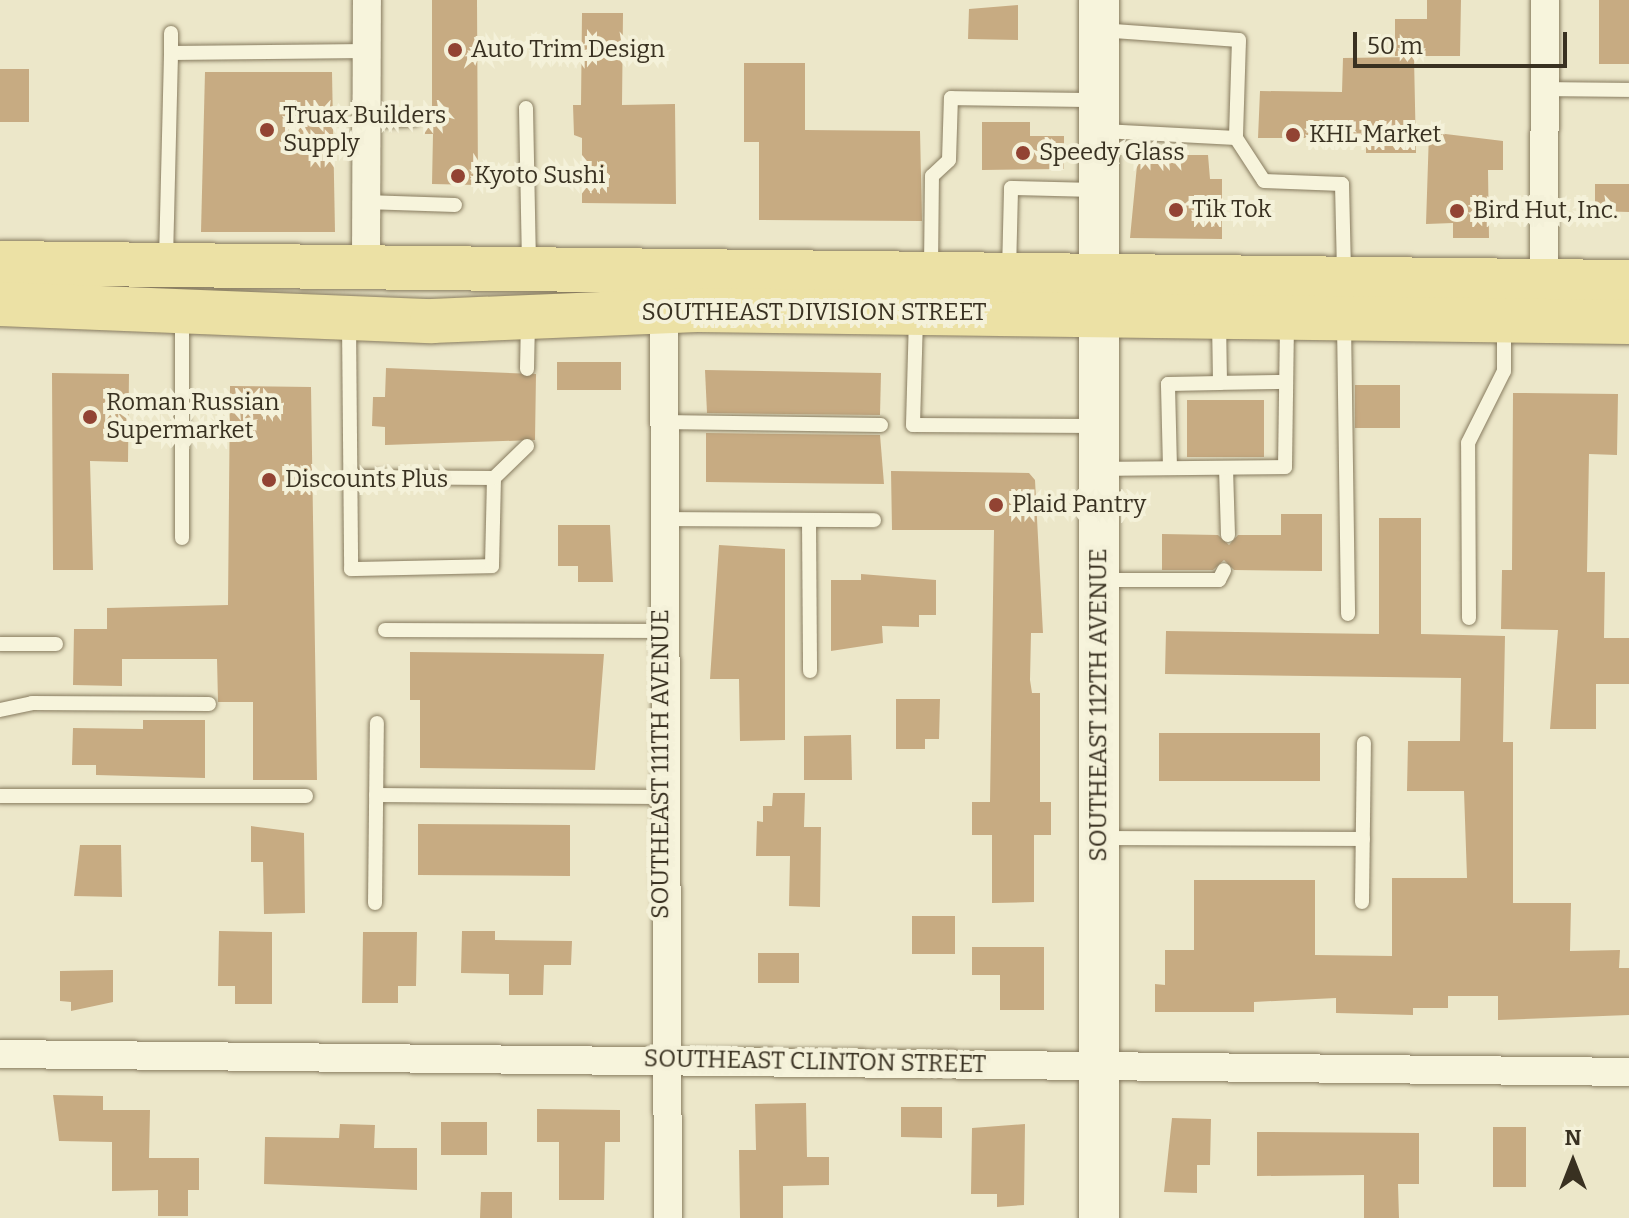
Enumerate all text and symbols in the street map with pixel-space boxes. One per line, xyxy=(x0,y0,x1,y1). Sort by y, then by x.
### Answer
scale bar xyxy=(1357,16,1571,66)
text: 50 m xyxy=(1367,32,1423,60)
place label: Auto Trim Design xyxy=(471,36,665,64)
marker: Auto Trim Design xyxy=(446,41,464,59)
place label: Truax Builders Supply xyxy=(283,102,446,158)
marker: Truax Builders Supply xyxy=(258,121,276,139)
place label: KHL Market xyxy=(1309,121,1441,149)
marker: KHL Market xyxy=(1284,126,1302,144)
place label: Speedy Glass xyxy=(1039,139,1185,167)
marker: Speedy Glass xyxy=(1014,144,1032,162)
place label: Kyoto Sushi xyxy=(474,162,605,190)
marker: Kyoto Sushi xyxy=(449,167,467,185)
place label: Tik Tok xyxy=(1192,196,1271,224)
place label: Bird Hut, Inc. xyxy=(1473,197,1618,225)
marker: Tik Tok xyxy=(1167,201,1185,219)
marker: Bird Hut, Inc. xyxy=(1448,202,1466,220)
street label: SOUTHEAST DIVISION STREET xyxy=(641,299,987,327)
place label: Roman Russian Supermarket xyxy=(106,389,279,445)
marker: Roman Russian Supermarket xyxy=(81,408,99,426)
place label: Discounts Plus xyxy=(285,466,448,494)
marker: Discounts Plus xyxy=(260,471,278,489)
place label: Plaid Pantry xyxy=(1012,491,1146,519)
marker: Plaid Pantry xyxy=(987,496,1005,514)
street label: SOUTHEAST 112TH AVENUE xyxy=(1085,548,1113,862)
street label: SOUTHEAST 111TH AVENUE xyxy=(647,609,675,919)
street label: SOUTHEAST CLINTON STREET xyxy=(643,1045,987,1079)
north arrow xyxy=(1533,1122,1613,1202)
text: N xyxy=(1565,1124,1581,1151)

